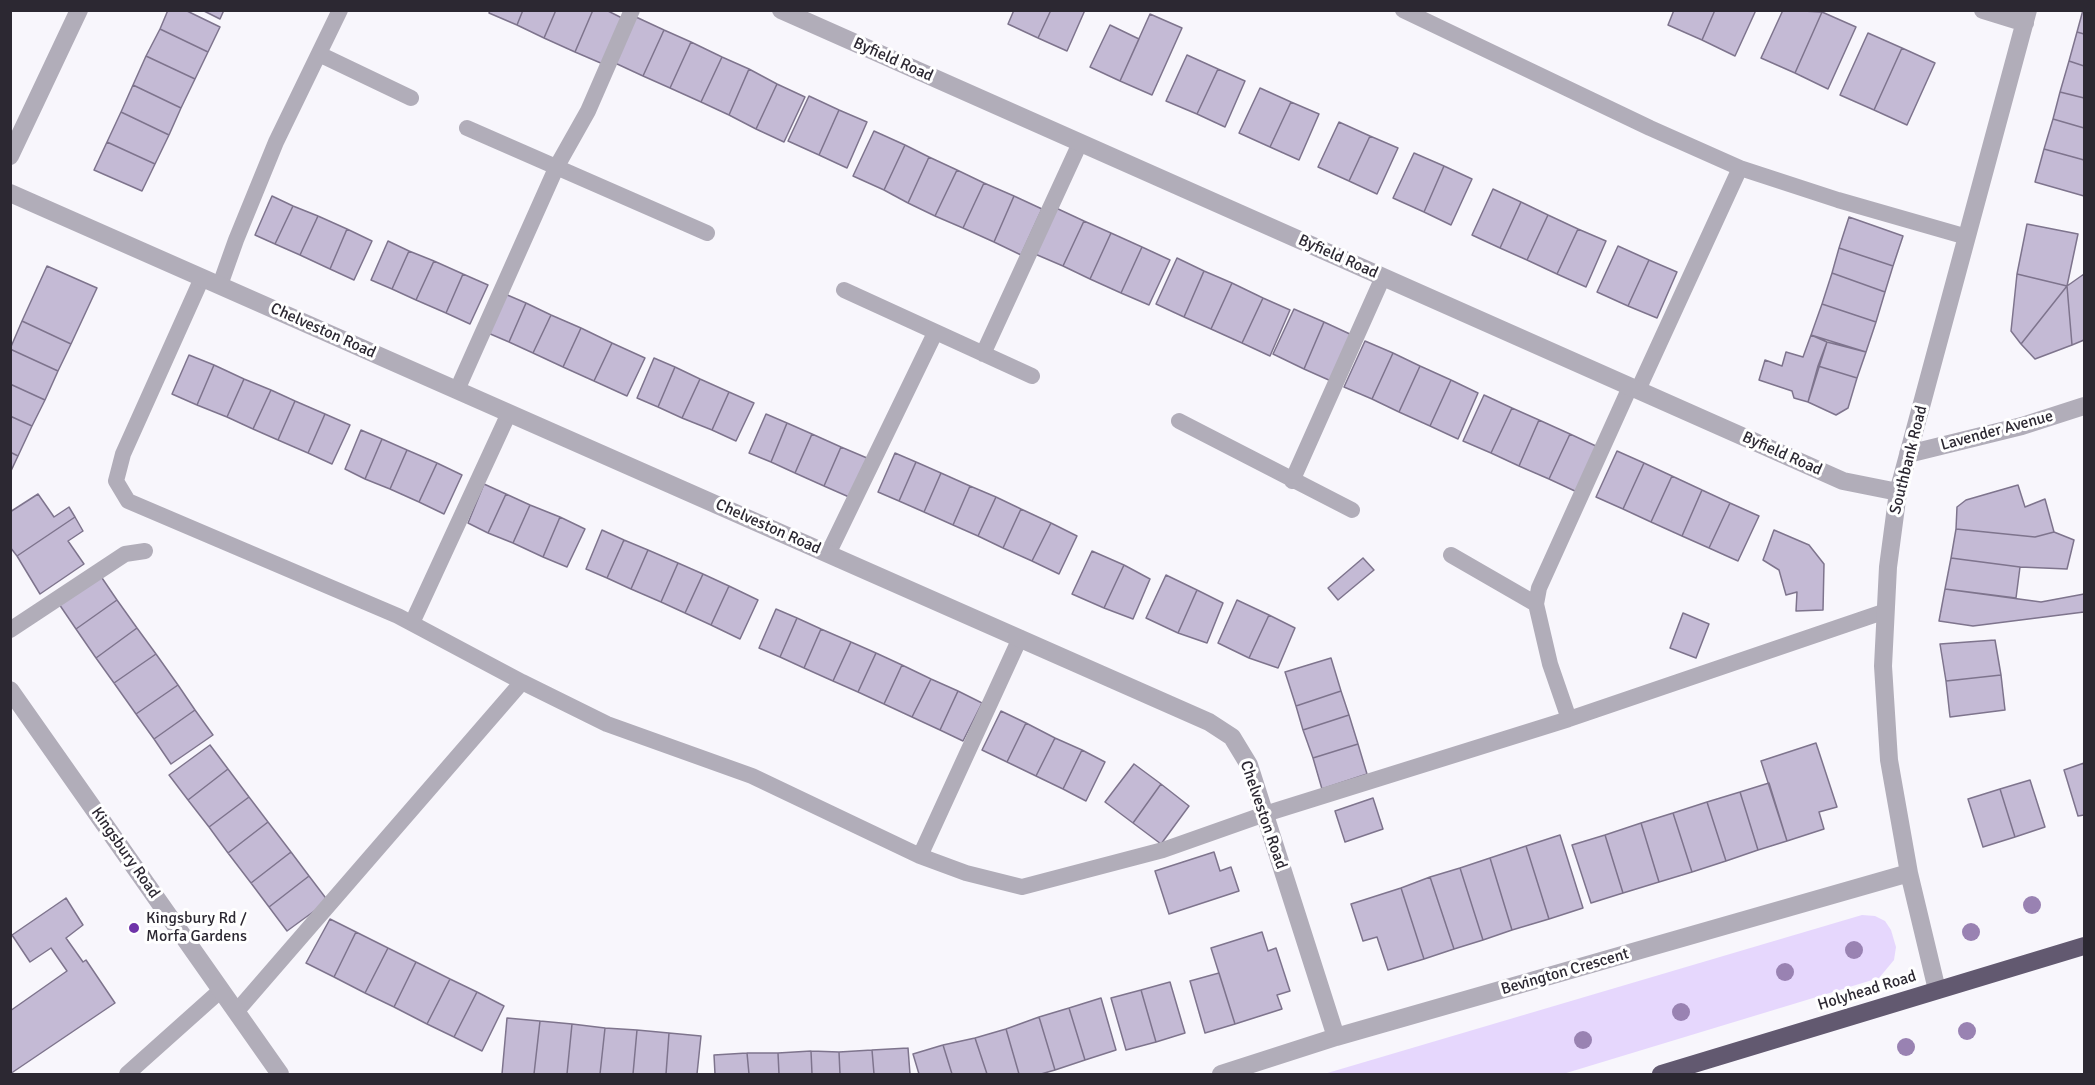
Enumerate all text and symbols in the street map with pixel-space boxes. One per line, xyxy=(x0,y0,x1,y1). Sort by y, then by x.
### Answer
street label: Byfield Road xyxy=(850,34,936,86)
street label: Byfield Road xyxy=(1295,231,1381,283)
street label: Chelveston Road xyxy=(267,299,379,363)
street label: Southbank Road xyxy=(1886,404,1932,516)
street label: Lavender Avenue xyxy=(1939,407,2055,455)
street label: Byfield Road xyxy=(1739,428,1825,480)
street label: Chelveston Road xyxy=(712,495,824,559)
street label: Chelveston Road xyxy=(1235,758,1291,872)
street label: Kingsbury Road xyxy=(87,804,163,902)
place label: Kingsbury Rd / Morfa Gardens xyxy=(146,909,247,947)
marker: Kingsbury Rd / Morfa Gardens xyxy=(127,921,141,935)
street label: Bevington Crescent xyxy=(1499,945,1631,999)
street label: Holyhead Road xyxy=(1815,967,1919,1015)

